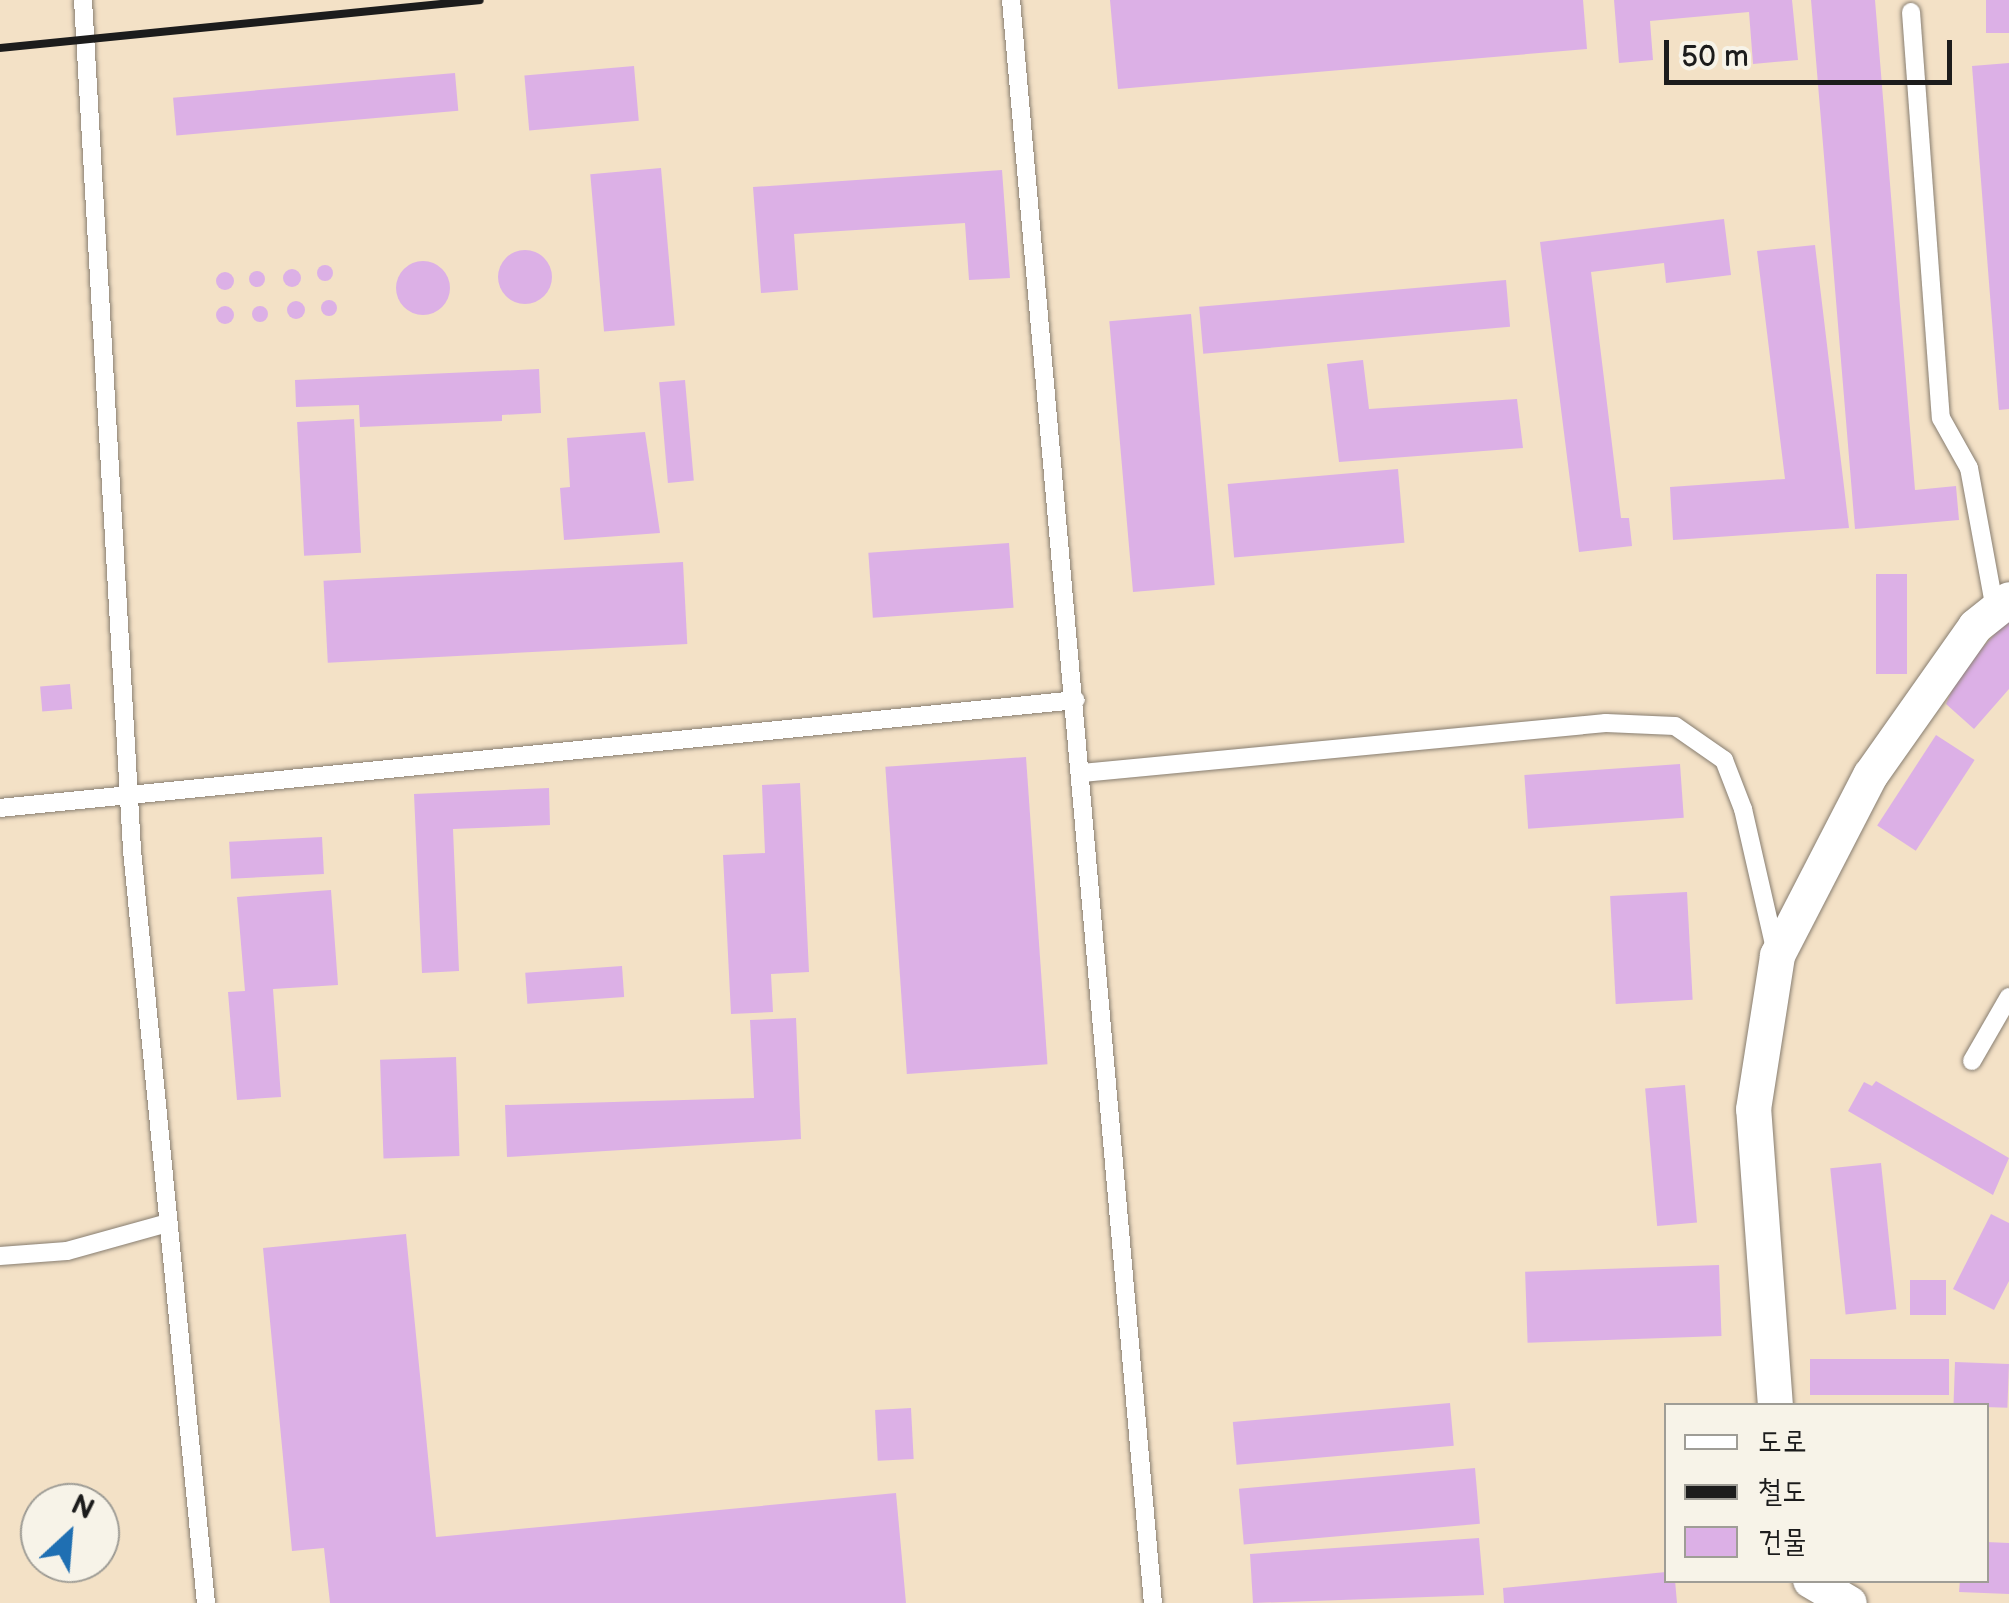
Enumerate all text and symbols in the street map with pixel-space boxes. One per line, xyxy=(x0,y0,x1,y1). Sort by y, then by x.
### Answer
scale bar xyxy=(1669,20,1956,82)
text: 50 m xyxy=(1681,39,1749,75)
legend xyxy=(1664,1403,1989,1583)
text: 도로 xyxy=(1758,1424,1806,1460)
text: 철도 xyxy=(1758,1474,1806,1510)
north arrow xyxy=(20,1483,120,1583)
text: N xyxy=(66,1488,99,1527)
text: 건물 xyxy=(1758,1524,1806,1560)

